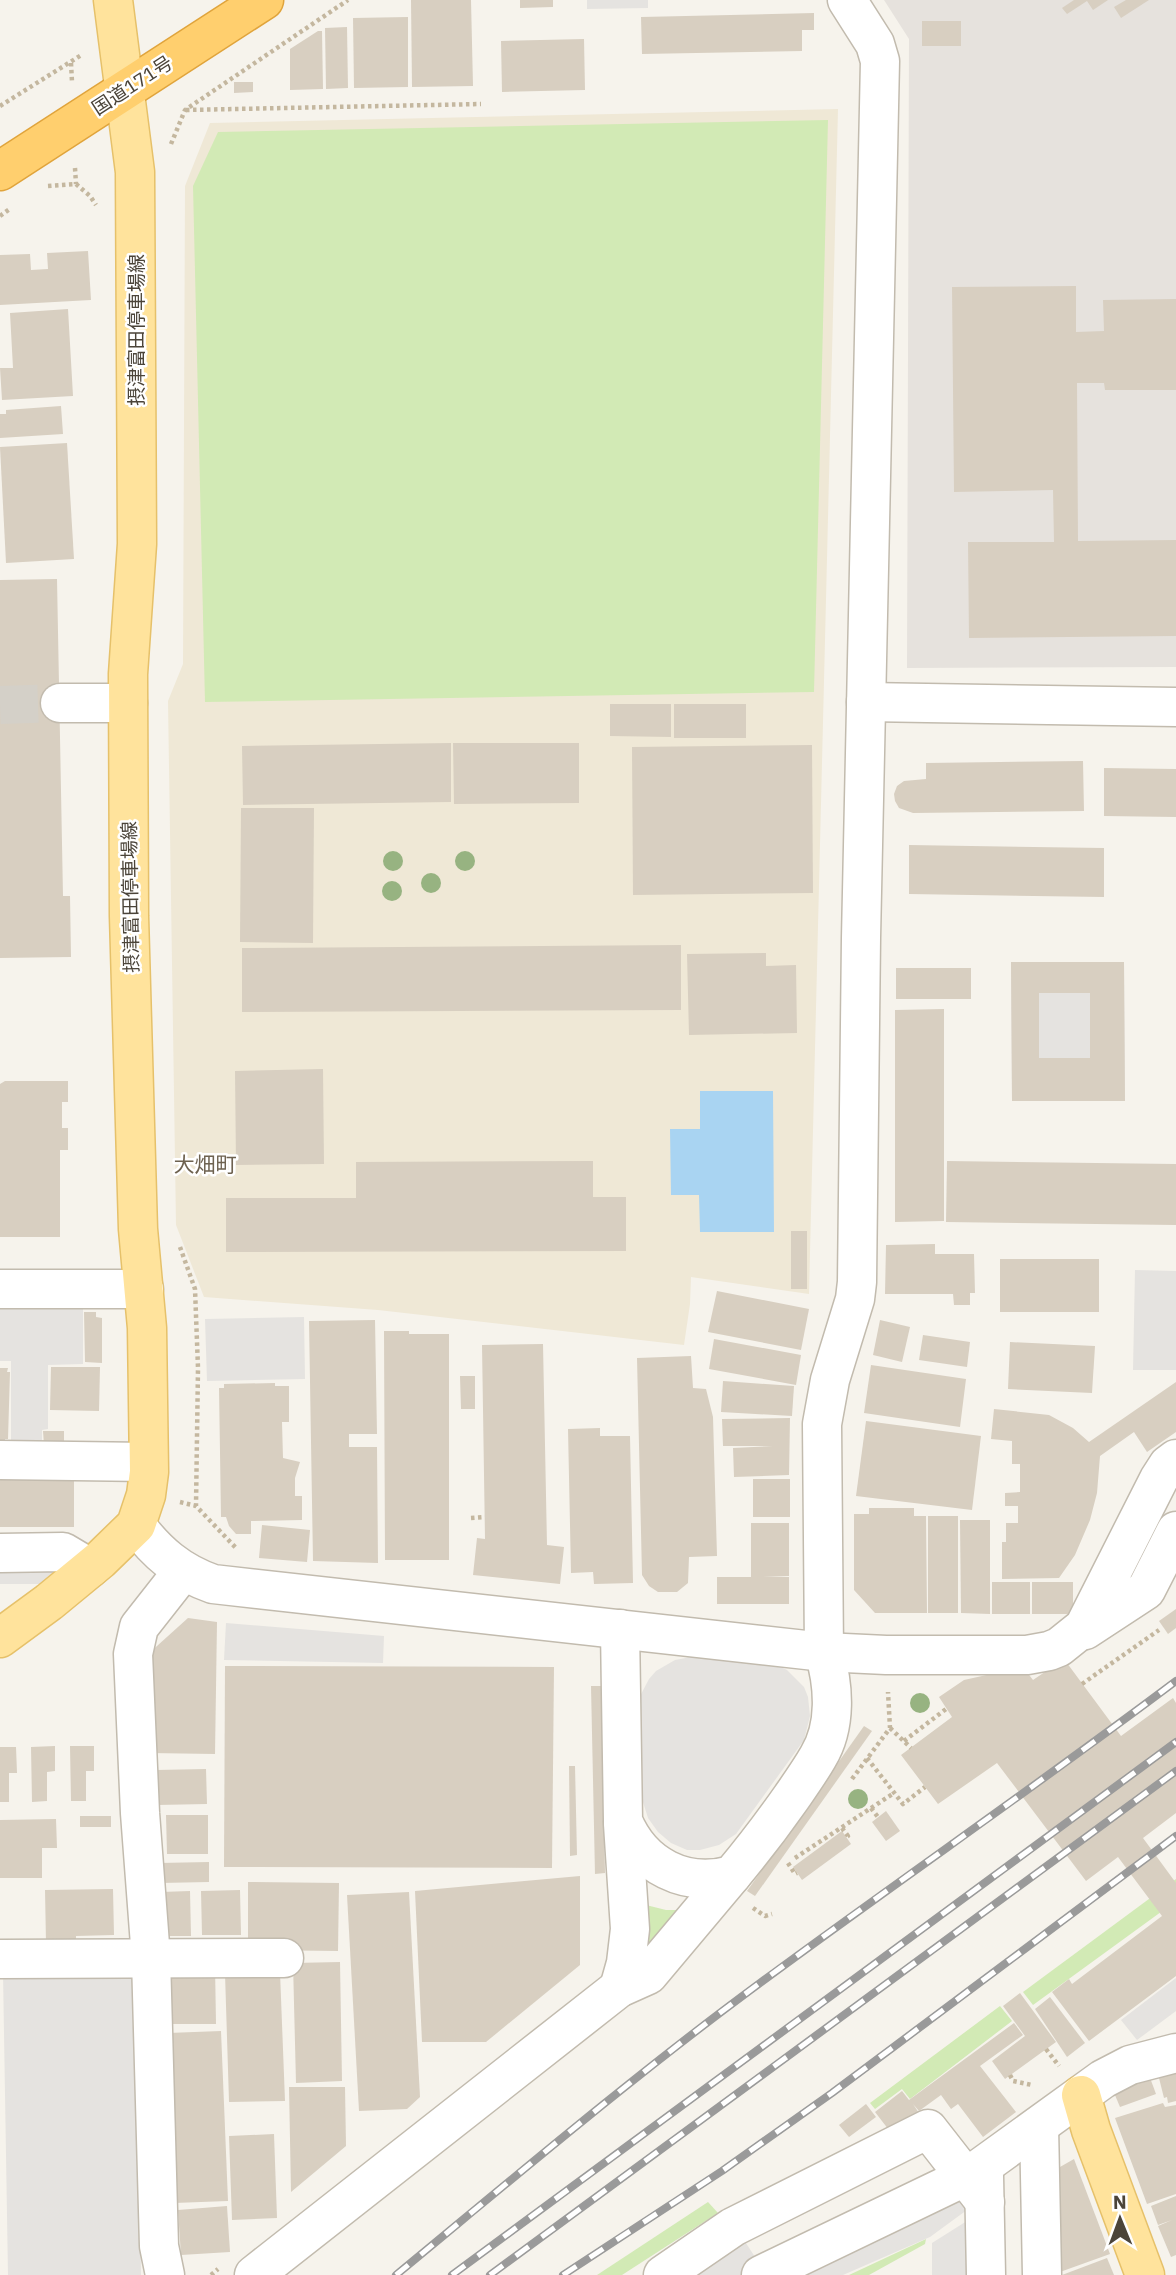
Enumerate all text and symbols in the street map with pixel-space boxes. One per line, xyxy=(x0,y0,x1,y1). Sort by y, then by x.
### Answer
street label: 国道171号 xyxy=(87,50,177,120)
street label: 摂津富田停車場線 xyxy=(124,254,148,406)
street label: 摂津富田停車場線 xyxy=(117,821,143,973)
district label: 大畑町 xyxy=(174,1150,237,1178)
north arrow xyxy=(1085,2184,1155,2254)
text: N xyxy=(1113,2190,1127,2214)

